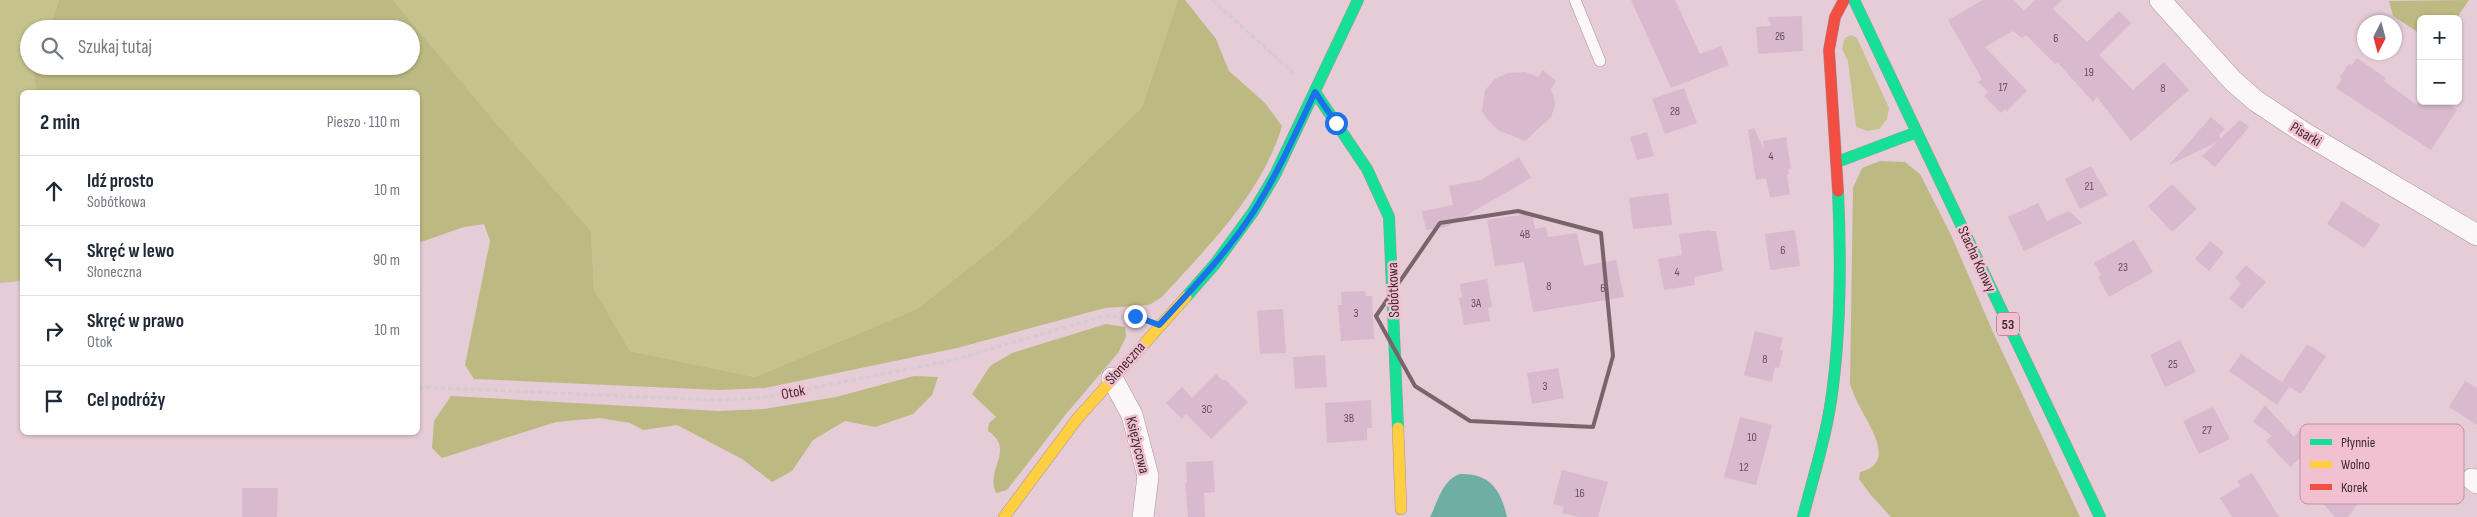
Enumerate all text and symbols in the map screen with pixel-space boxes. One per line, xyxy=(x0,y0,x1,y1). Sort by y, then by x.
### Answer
north arrow xyxy=(2357,15,2402,60)
map controls xyxy=(2417,15,2462,105)
button: + xyxy=(2417,15,2462,60)
search box xyxy=(20,20,420,75)
house number: 26 xyxy=(1775,29,1785,44)
house number: 6 xyxy=(2053,31,2059,46)
icon: search xyxy=(38,34,66,62)
text: Szukaj tutaj xyxy=(78,36,152,59)
button: − xyxy=(2417,60,2462,105)
house number: 19 xyxy=(2084,65,2094,80)
house number: 17 xyxy=(1999,80,2008,95)
house number: 8 xyxy=(2160,81,2166,96)
house number: 28 xyxy=(1670,104,1680,119)
text: 2 min xyxy=(40,110,80,135)
route start xyxy=(1325,112,1348,135)
text: Pieszo · 110 m xyxy=(327,113,400,132)
street label: Pisarki xyxy=(2287,118,2325,151)
house number: 4 xyxy=(1768,149,1774,164)
text: Idź prosto xyxy=(87,170,154,193)
icon: ahead xyxy=(40,177,68,205)
house number: 21 xyxy=(2084,179,2094,194)
text: 10 m xyxy=(374,181,400,200)
text: Sobótkowa xyxy=(87,193,146,212)
street label: Stacha Konwy xyxy=(1953,223,2000,295)
house number: 4B xyxy=(1520,227,1530,242)
text: Skręć w lewo xyxy=(87,240,174,263)
house number: 6 xyxy=(1780,243,1786,258)
icon: left xyxy=(40,247,68,275)
text: 90 m xyxy=(373,251,400,270)
house number: 23 xyxy=(2118,260,2128,275)
street label: Sobótkowa xyxy=(1383,262,1404,318)
text: Słoneczna xyxy=(87,263,142,282)
house number: 4 xyxy=(1674,265,1680,280)
house number: 8 xyxy=(1546,279,1552,294)
house number: 6 xyxy=(1600,281,1606,296)
house number: 3A xyxy=(1471,296,1482,311)
route end xyxy=(1124,305,1147,328)
house number: 3 xyxy=(1353,306,1359,321)
text: Skręć w prawo xyxy=(87,310,184,333)
road number: 53 xyxy=(1997,312,2019,336)
icon: right xyxy=(40,317,68,345)
text: 10 m xyxy=(374,321,400,340)
text: Otok xyxy=(87,333,112,352)
street label: Słoneczna xyxy=(1101,338,1150,389)
house number: 8 xyxy=(1762,352,1768,367)
house number: 25 xyxy=(2168,357,2178,372)
house number: 3 xyxy=(1542,379,1548,394)
street label: Otok xyxy=(780,381,807,404)
icon: arrive xyxy=(40,387,68,415)
text: Cel podróży xyxy=(87,389,165,412)
house number: 3C xyxy=(1202,402,1213,417)
house number: 3B xyxy=(1344,411,1354,426)
street label: Księżycowa xyxy=(1121,415,1154,476)
house number: 27 xyxy=(2202,423,2212,438)
legend xyxy=(2300,424,2464,504)
house number: 10 xyxy=(1747,430,1757,445)
text: Płynnie xyxy=(2341,434,2375,451)
text: Wolno xyxy=(2341,456,2370,473)
house number: 12 xyxy=(1739,460,1749,475)
text: Korek xyxy=(2341,479,2368,496)
house number: 16 xyxy=(1575,486,1585,501)

